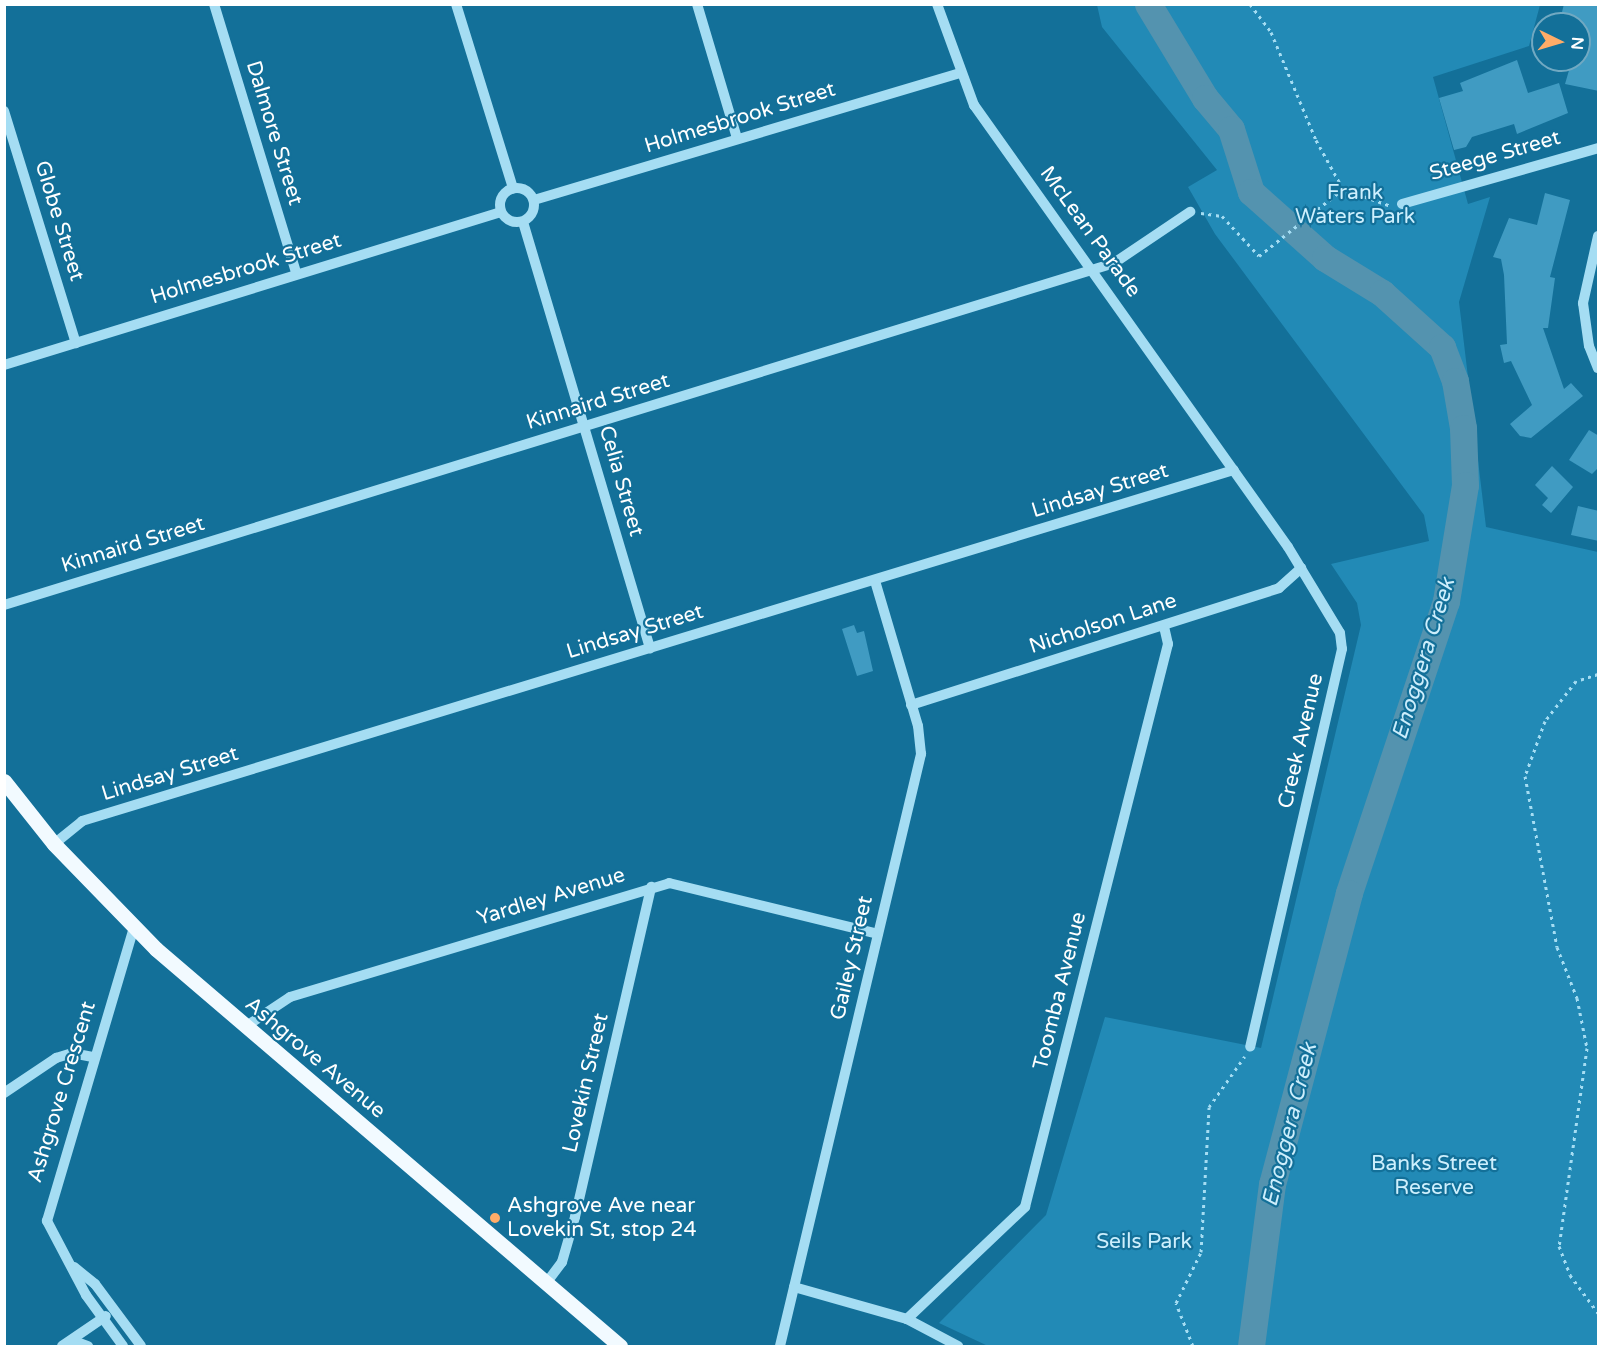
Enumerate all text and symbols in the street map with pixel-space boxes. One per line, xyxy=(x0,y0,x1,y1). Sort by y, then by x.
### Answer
north arrow xyxy=(1531,12,1591,72)
text: N xyxy=(1566,36,1587,51)
street label: Dalmore Street xyxy=(240,58,308,208)
street label: Holmesbrook Street xyxy=(642,77,838,159)
street label: Steege Street xyxy=(1427,125,1563,187)
street label: Globe Street xyxy=(29,158,89,284)
street label: McLean Parade xyxy=(1034,162,1146,302)
park label: Frank Waters Park xyxy=(1295,180,1415,230)
street label: Holmesbrook Street xyxy=(148,228,344,310)
street label: Kinnaird Street xyxy=(523,368,673,436)
street label: Celia Street xyxy=(593,423,649,539)
street label: Lindsay Street xyxy=(1029,458,1171,524)
street label: Kinnaird Street xyxy=(58,511,208,579)
water label: Enoggera Creek xyxy=(1387,575,1461,743)
street label: Nicholson Lane xyxy=(1026,588,1180,660)
street label: Lindsay Street xyxy=(564,599,706,665)
street label: Creek Avenue xyxy=(1273,671,1329,811)
street label: Lindsay Street xyxy=(99,741,241,807)
street label: Yardley Avenue xyxy=(474,863,628,931)
street label: Gailey Street xyxy=(825,893,879,1023)
street label: Toomba Avenue xyxy=(1028,909,1092,1073)
street label: Ashgrove Avenue xyxy=(240,992,390,1124)
street label: Ashgrove Crescent xyxy=(22,998,102,1186)
street label: Lovekin Street xyxy=(558,1011,614,1155)
water label: Enoggera Creek xyxy=(1257,1041,1323,1209)
park label: Banks Street Reserve xyxy=(1371,1151,1497,1201)
place label: Ashgrove Ave near Lovekin St, stop 24 xyxy=(507,1193,697,1243)
marker: Ashgrove Ave near Lovekin St, stop 24 xyxy=(488,1211,502,1225)
park label: Seils Park xyxy=(1096,1229,1192,1255)

